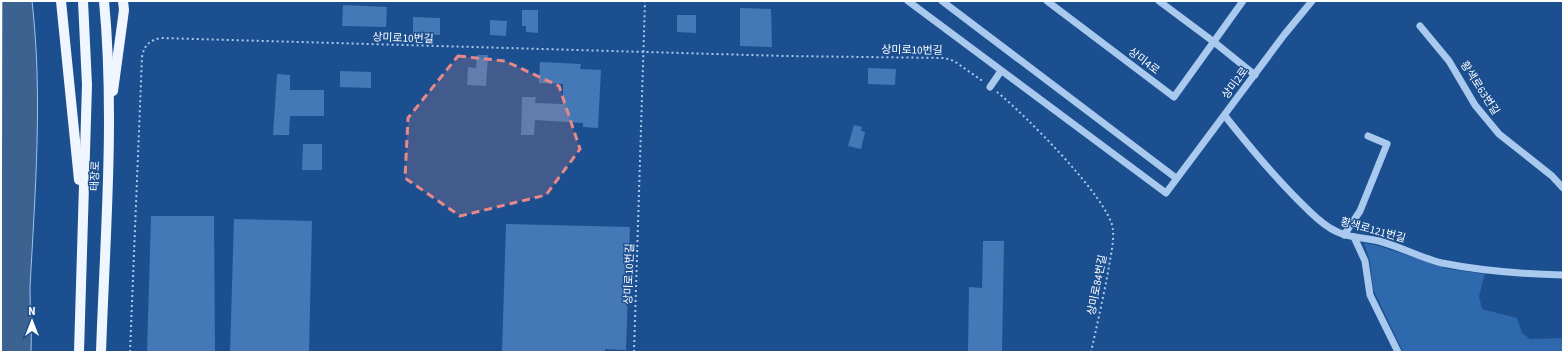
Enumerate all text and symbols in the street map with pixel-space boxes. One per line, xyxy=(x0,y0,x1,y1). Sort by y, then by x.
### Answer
street label: 상미로10번길 xyxy=(372,29,434,47)
street label: 상미로10번길 xyxy=(881,42,943,58)
street label: 상미4로 xyxy=(1125,44,1163,78)
street label: 황색로63번길 xyxy=(1457,58,1503,118)
street label: 상미2로 xyxy=(1218,64,1252,102)
street label: 태장로 xyxy=(87,161,103,191)
street label: 황색로121번길 xyxy=(1339,214,1407,246)
street label: 상미로10번길 xyxy=(620,243,638,305)
street label: 상미로84번길 xyxy=(1084,253,1110,317)
north arrow xyxy=(12,301,52,341)
text: N xyxy=(28,304,36,319)

